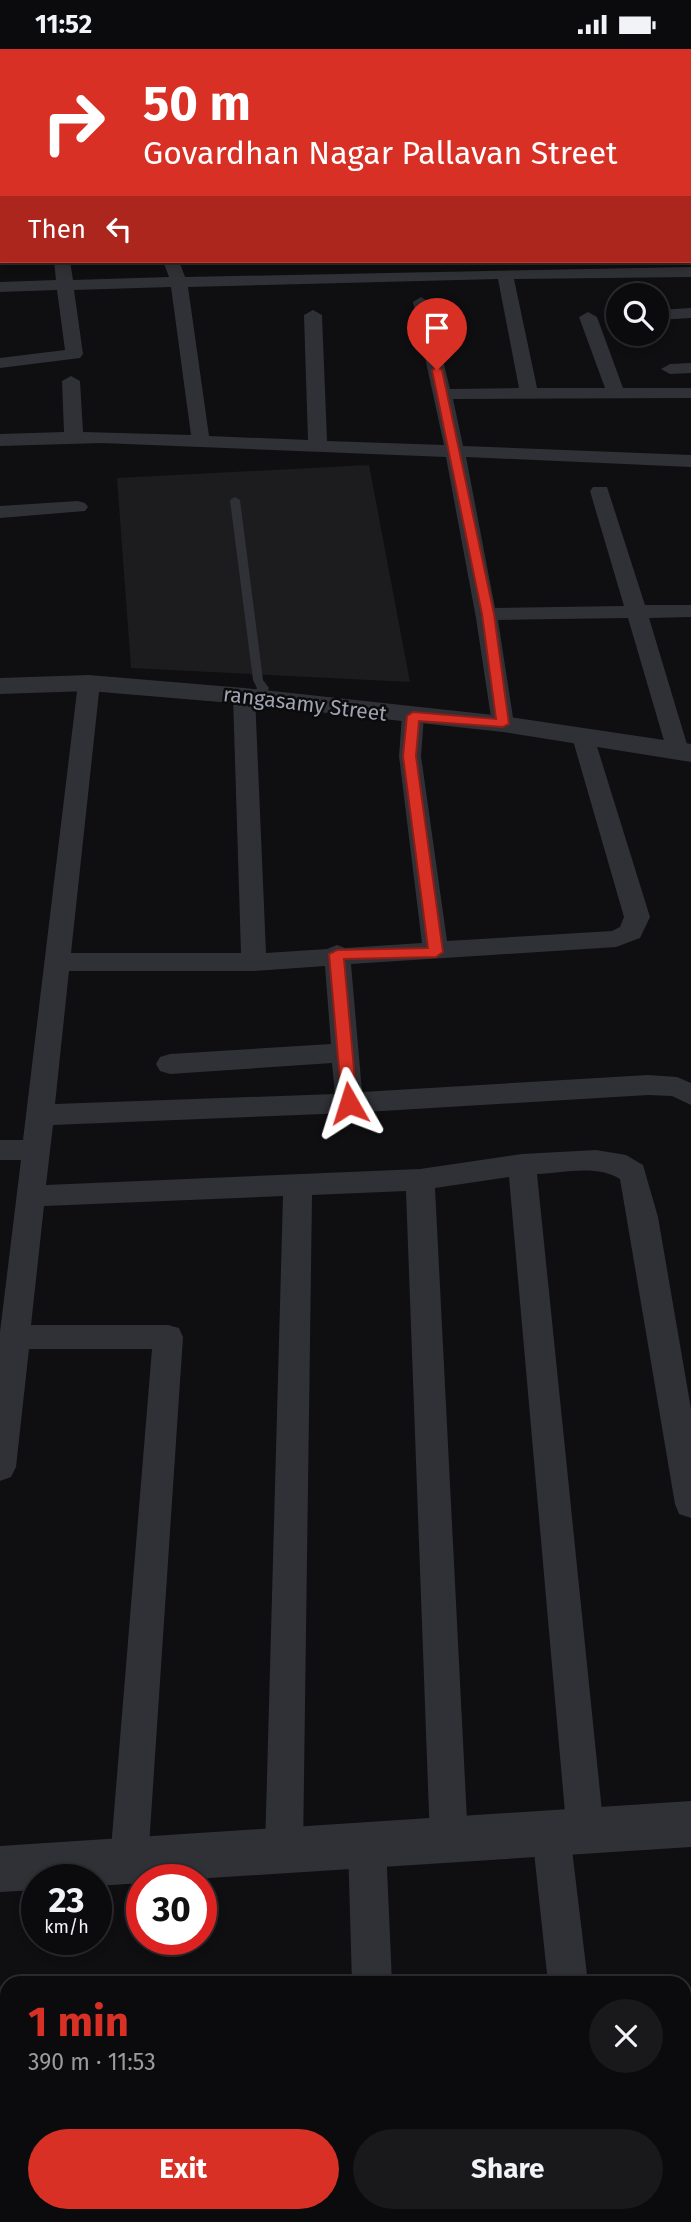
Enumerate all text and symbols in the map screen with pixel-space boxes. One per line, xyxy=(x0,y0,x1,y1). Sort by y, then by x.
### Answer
text: 11:52 xyxy=(35,9,92,40)
text: 50 m xyxy=(143,74,251,133)
icon: right xyxy=(28,77,119,168)
text: Govardhan Nagar Pallavan Street xyxy=(143,134,618,172)
icon: left xyxy=(100,210,138,248)
text: Then xyxy=(28,214,86,245)
map controls xyxy=(606,283,669,346)
button: search xyxy=(606,283,669,346)
pin xyxy=(407,298,467,370)
icon: arrive xyxy=(418,309,456,347)
street label: rangasamy Street xyxy=(222,681,389,727)
position arrow xyxy=(312,1066,386,1140)
speed limit sign: 30 xyxy=(126,1864,217,1955)
text: 23 xyxy=(48,1879,85,1921)
text: km/h xyxy=(44,1916,89,1938)
text: 1 min xyxy=(28,1997,129,2047)
button: close xyxy=(589,1999,663,2073)
text: 390 m · 11:53 xyxy=(28,2048,156,2076)
button: Exit xyxy=(28,2129,339,2209)
button: Share xyxy=(353,2129,663,2209)

